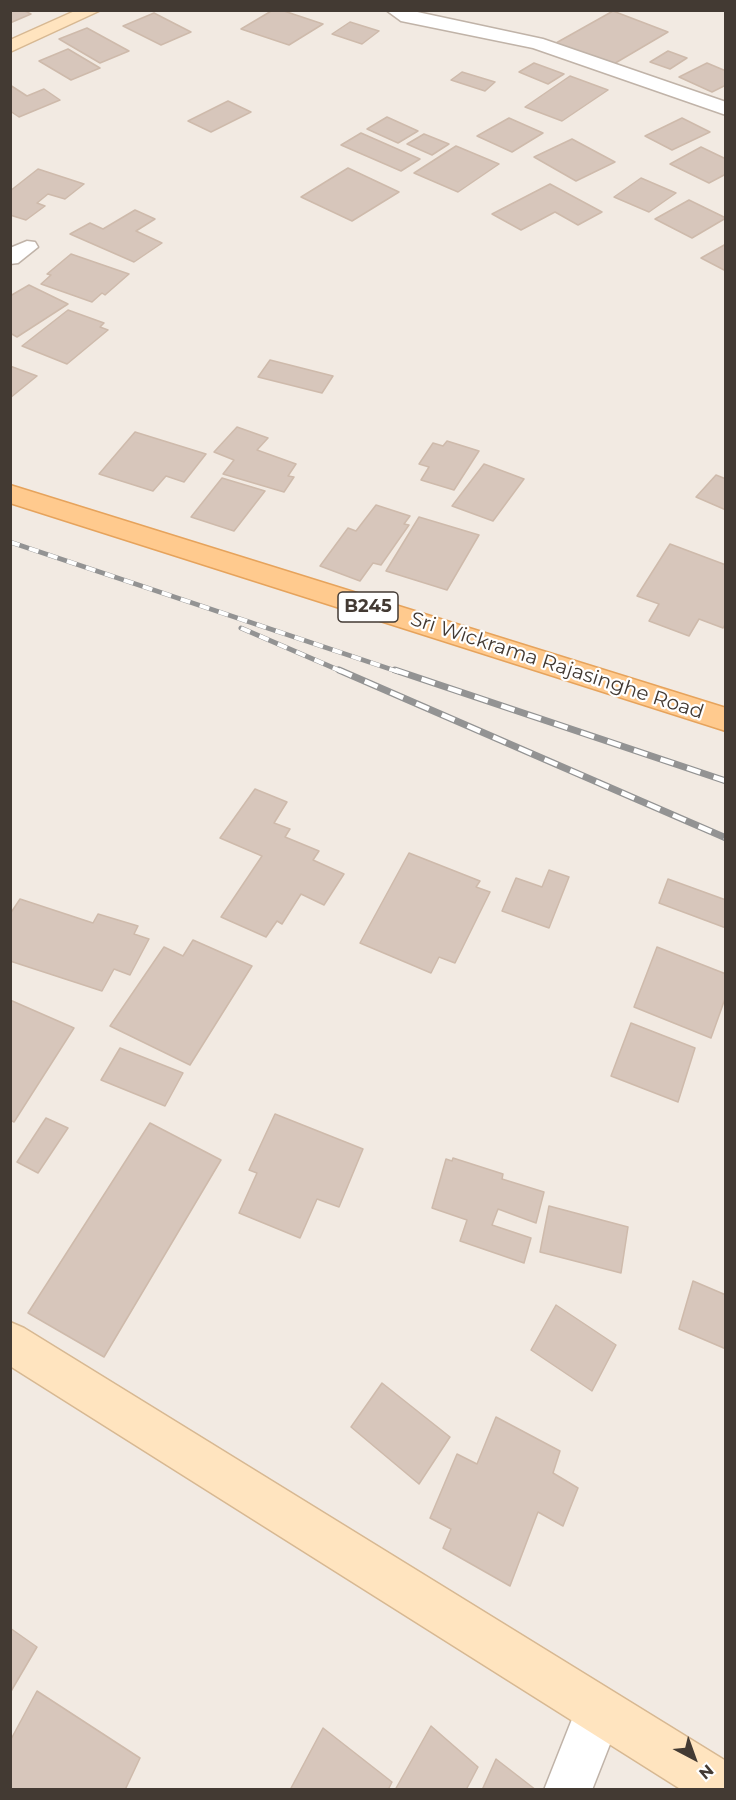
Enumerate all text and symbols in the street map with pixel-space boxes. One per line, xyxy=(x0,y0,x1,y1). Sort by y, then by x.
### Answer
road number: B245 xyxy=(338,592,398,622)
street label: Sri Wickrama Rajasinghe Road xyxy=(407,607,707,725)
north arrow xyxy=(664,1728,724,1788)
text: N xyxy=(695,1761,717,1783)

